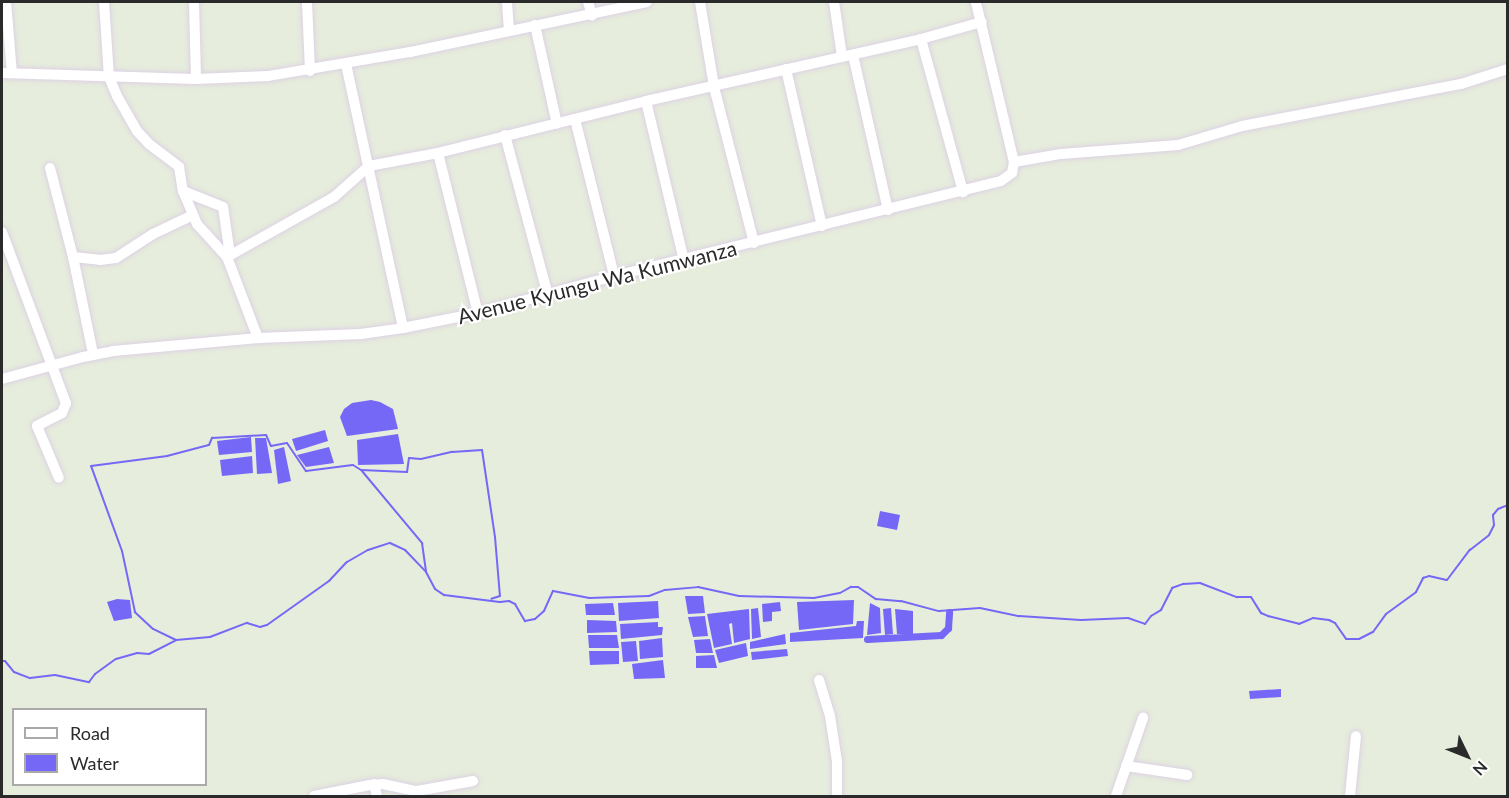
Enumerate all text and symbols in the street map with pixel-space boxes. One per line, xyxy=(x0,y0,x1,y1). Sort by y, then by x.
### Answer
street label: Avenue Kyungu Wa Kumwanza xyxy=(455,235,739,329)
legend xyxy=(12,708,207,786)
text: Road xyxy=(70,722,110,744)
north arrow xyxy=(1437,726,1497,786)
text: Water xyxy=(70,752,119,774)
text: N xyxy=(1469,758,1492,780)

